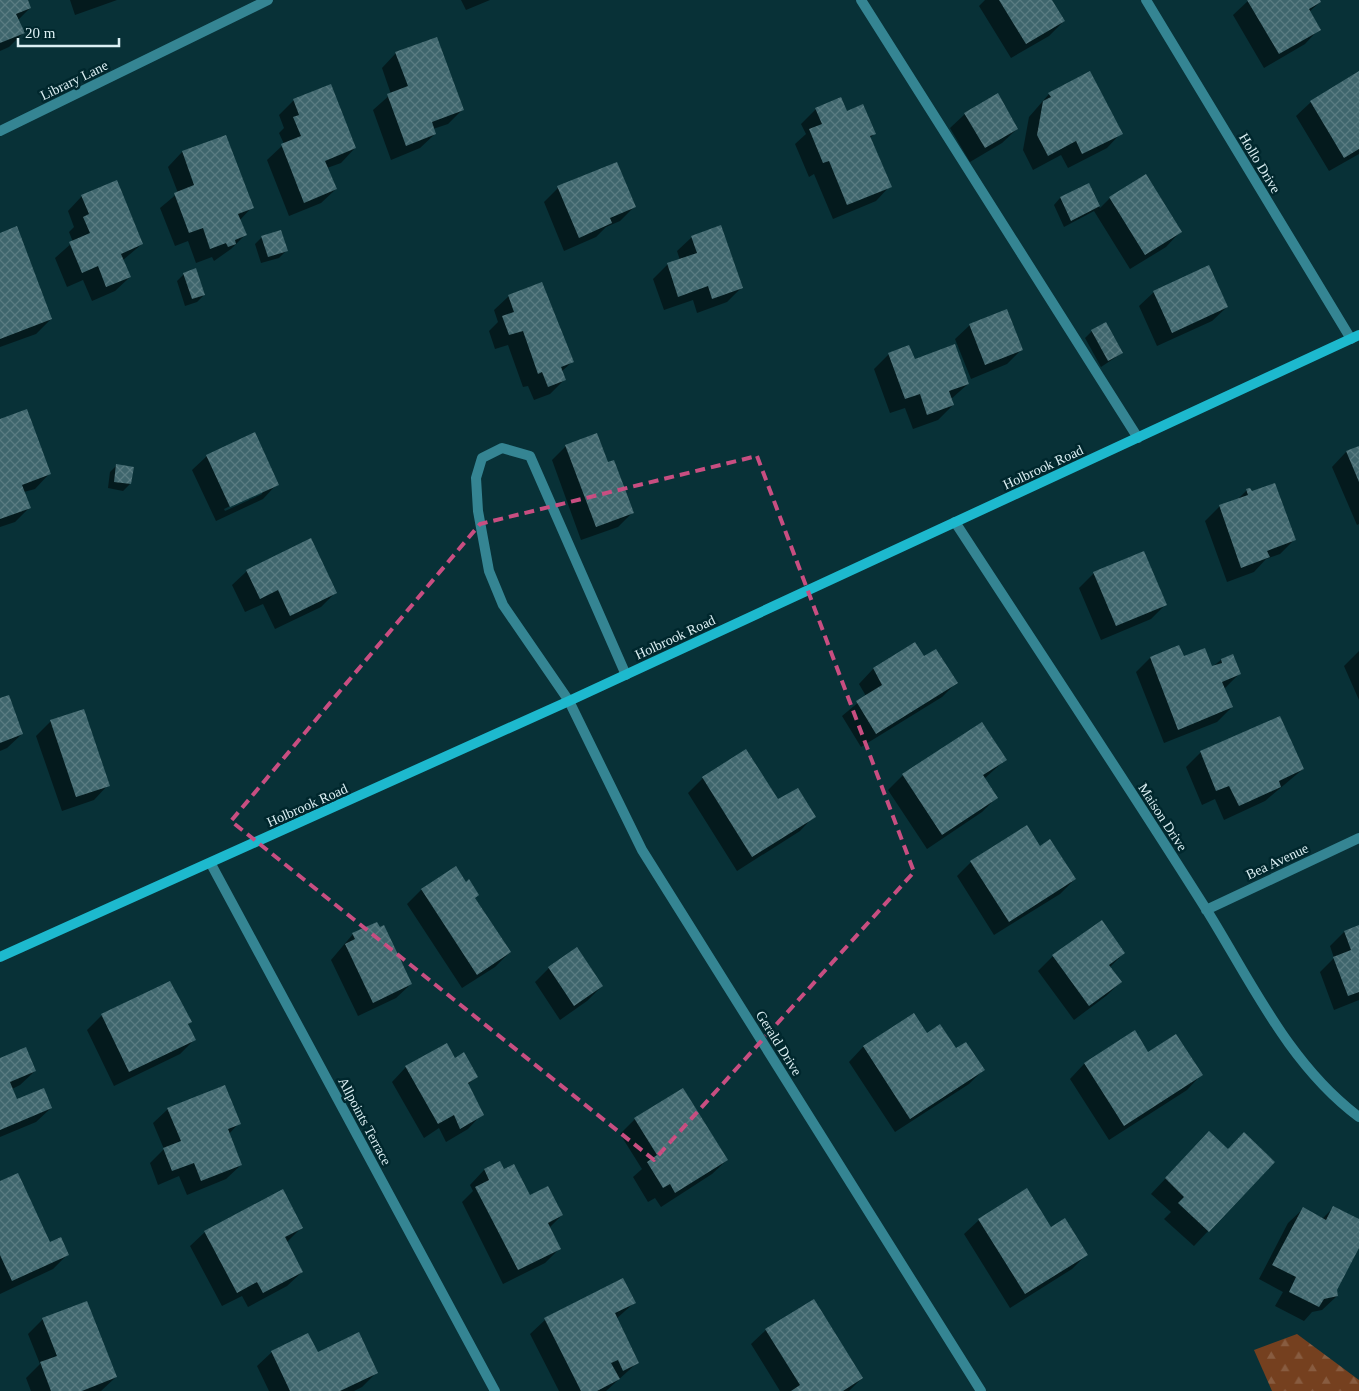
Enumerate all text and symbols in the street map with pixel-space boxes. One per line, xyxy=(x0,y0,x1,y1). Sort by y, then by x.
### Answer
scale bar xyxy=(18,15,119,47)
text: 20 m xyxy=(25,25,56,41)
street label: Library Lane xyxy=(38,58,111,103)
street label: Hollo Drive xyxy=(1236,131,1283,196)
street label: Holbrook Road xyxy=(1001,442,1086,493)
street label: Holbrook Road xyxy=(633,612,718,663)
street label: Holbrook Road xyxy=(265,781,350,830)
street label: Maison Drive xyxy=(1135,781,1190,854)
street label: Bea Avenue xyxy=(1244,840,1311,882)
street label: Gerald Drive xyxy=(753,1008,804,1078)
street label: Allpoints Terrace xyxy=(335,1075,394,1168)

